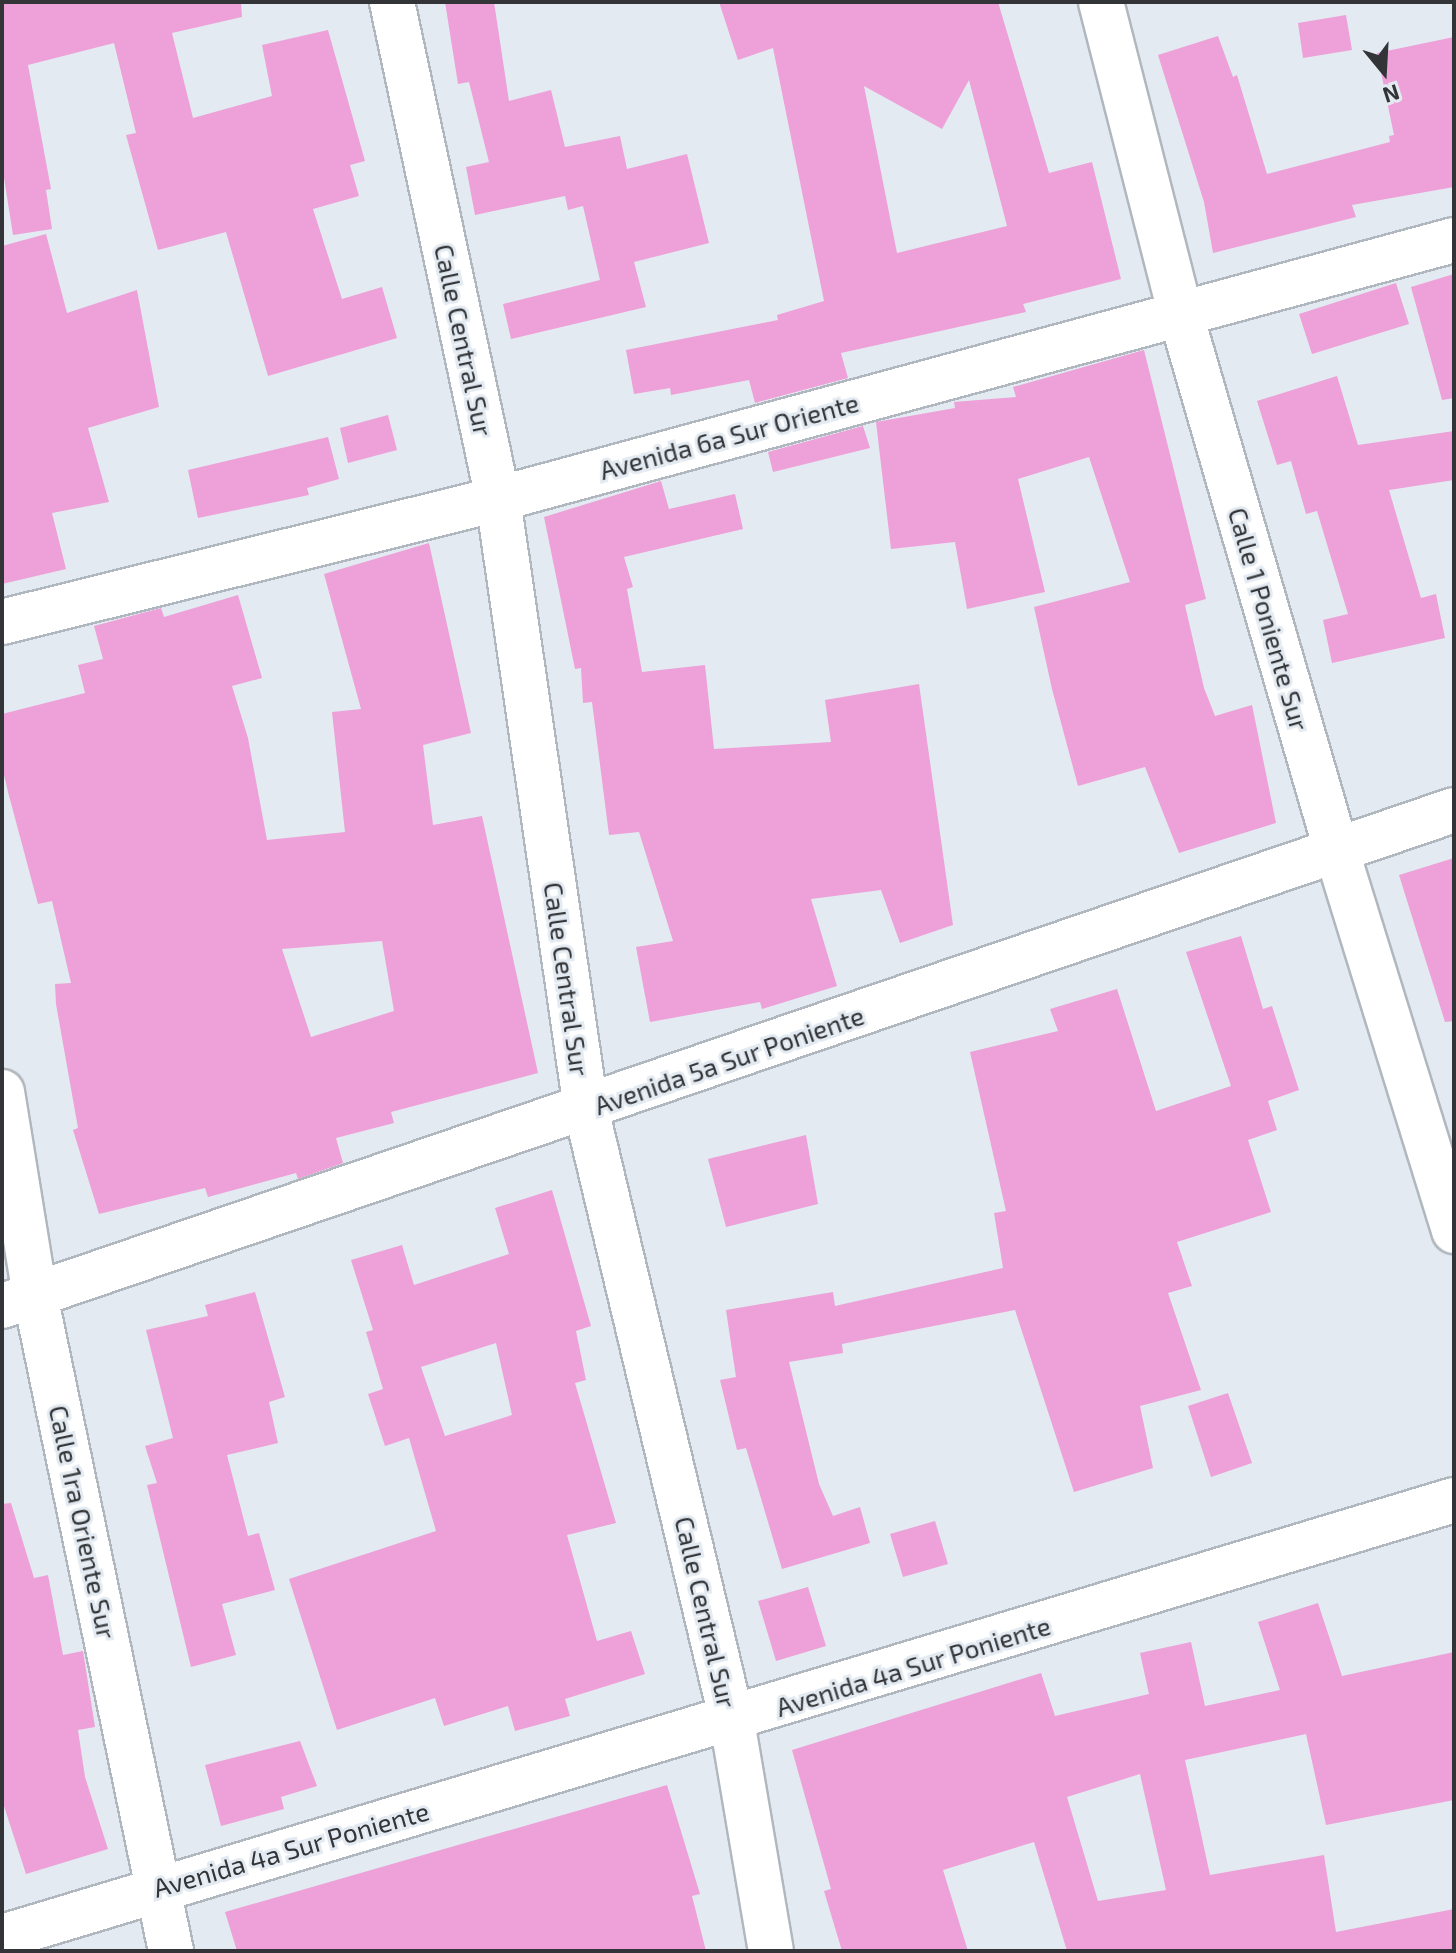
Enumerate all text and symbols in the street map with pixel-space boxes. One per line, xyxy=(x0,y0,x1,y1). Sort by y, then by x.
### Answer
north arrow xyxy=(1344,32,1424,112)
text: N xyxy=(1380,80,1403,110)
street label: Calle Central Sur xyxy=(428,241,500,439)
street label: Avenida 6a Sur Oriente xyxy=(596,386,862,486)
street label: Calle 1 Poniente Sur xyxy=(1222,504,1316,734)
street label: Calle Central Sur xyxy=(538,880,596,1078)
street label: Avenida 5a Sur Poniente xyxy=(590,999,868,1121)
street label: Calle 1ra Oriente Sur xyxy=(43,1402,123,1642)
street label: Calle Central Sur xyxy=(669,1513,743,1711)
street label: Avenida 4a Sur Poniente xyxy=(772,1609,1054,1723)
street label: Avenida 4a Sur Poniente xyxy=(149,1795,433,1903)

